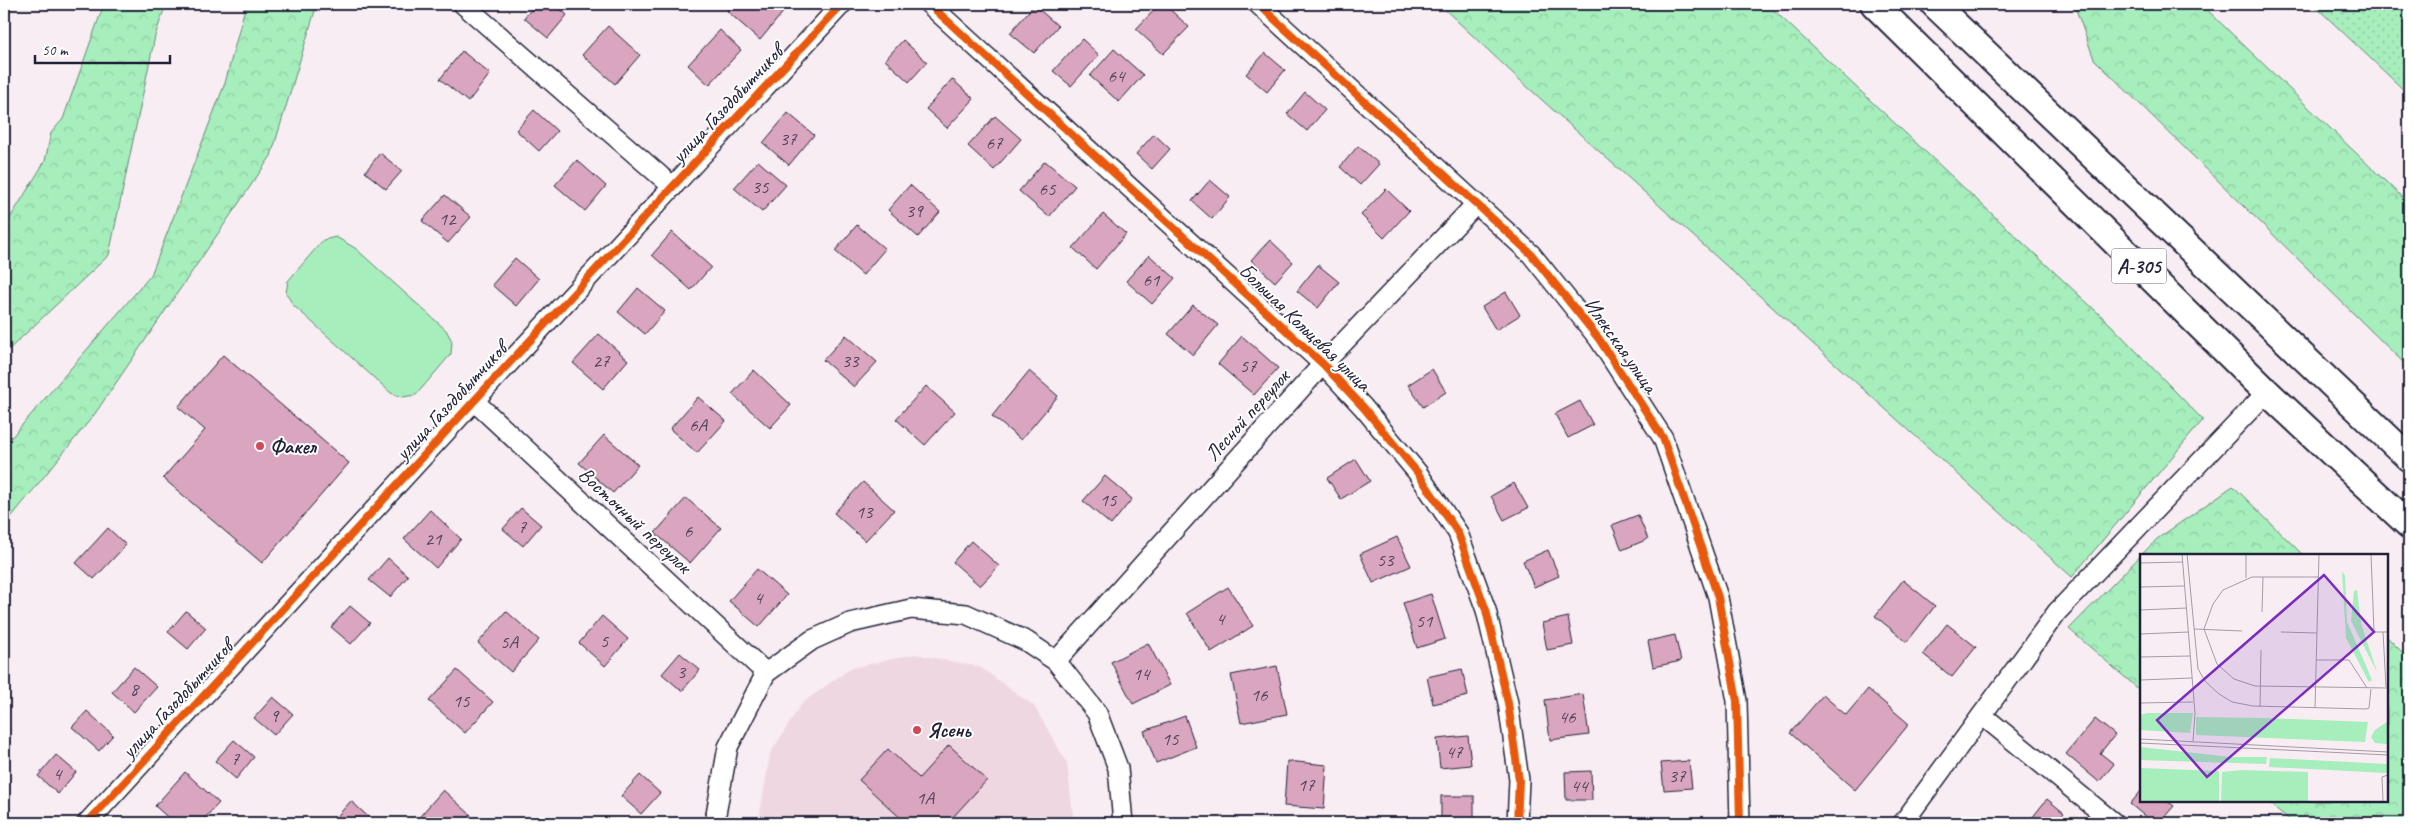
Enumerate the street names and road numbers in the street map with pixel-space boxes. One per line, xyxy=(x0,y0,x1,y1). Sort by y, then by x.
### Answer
street label: улица Газодобытчиков xyxy=(664,36,792,170)
road number: А-305 xyxy=(2112,248,2166,284)
street label: Большая Кольцевая улица xyxy=(1233,257,1378,398)
street label: Илекская улица xyxy=(1579,292,1665,400)
street label: улица Газодобытчиков xyxy=(388,333,516,467)
street label: Лесной переулок xyxy=(1199,362,1296,466)
street label: Восточный переулок xyxy=(573,461,698,580)
street label: улица Газодобытчиков xyxy=(114,631,242,765)

